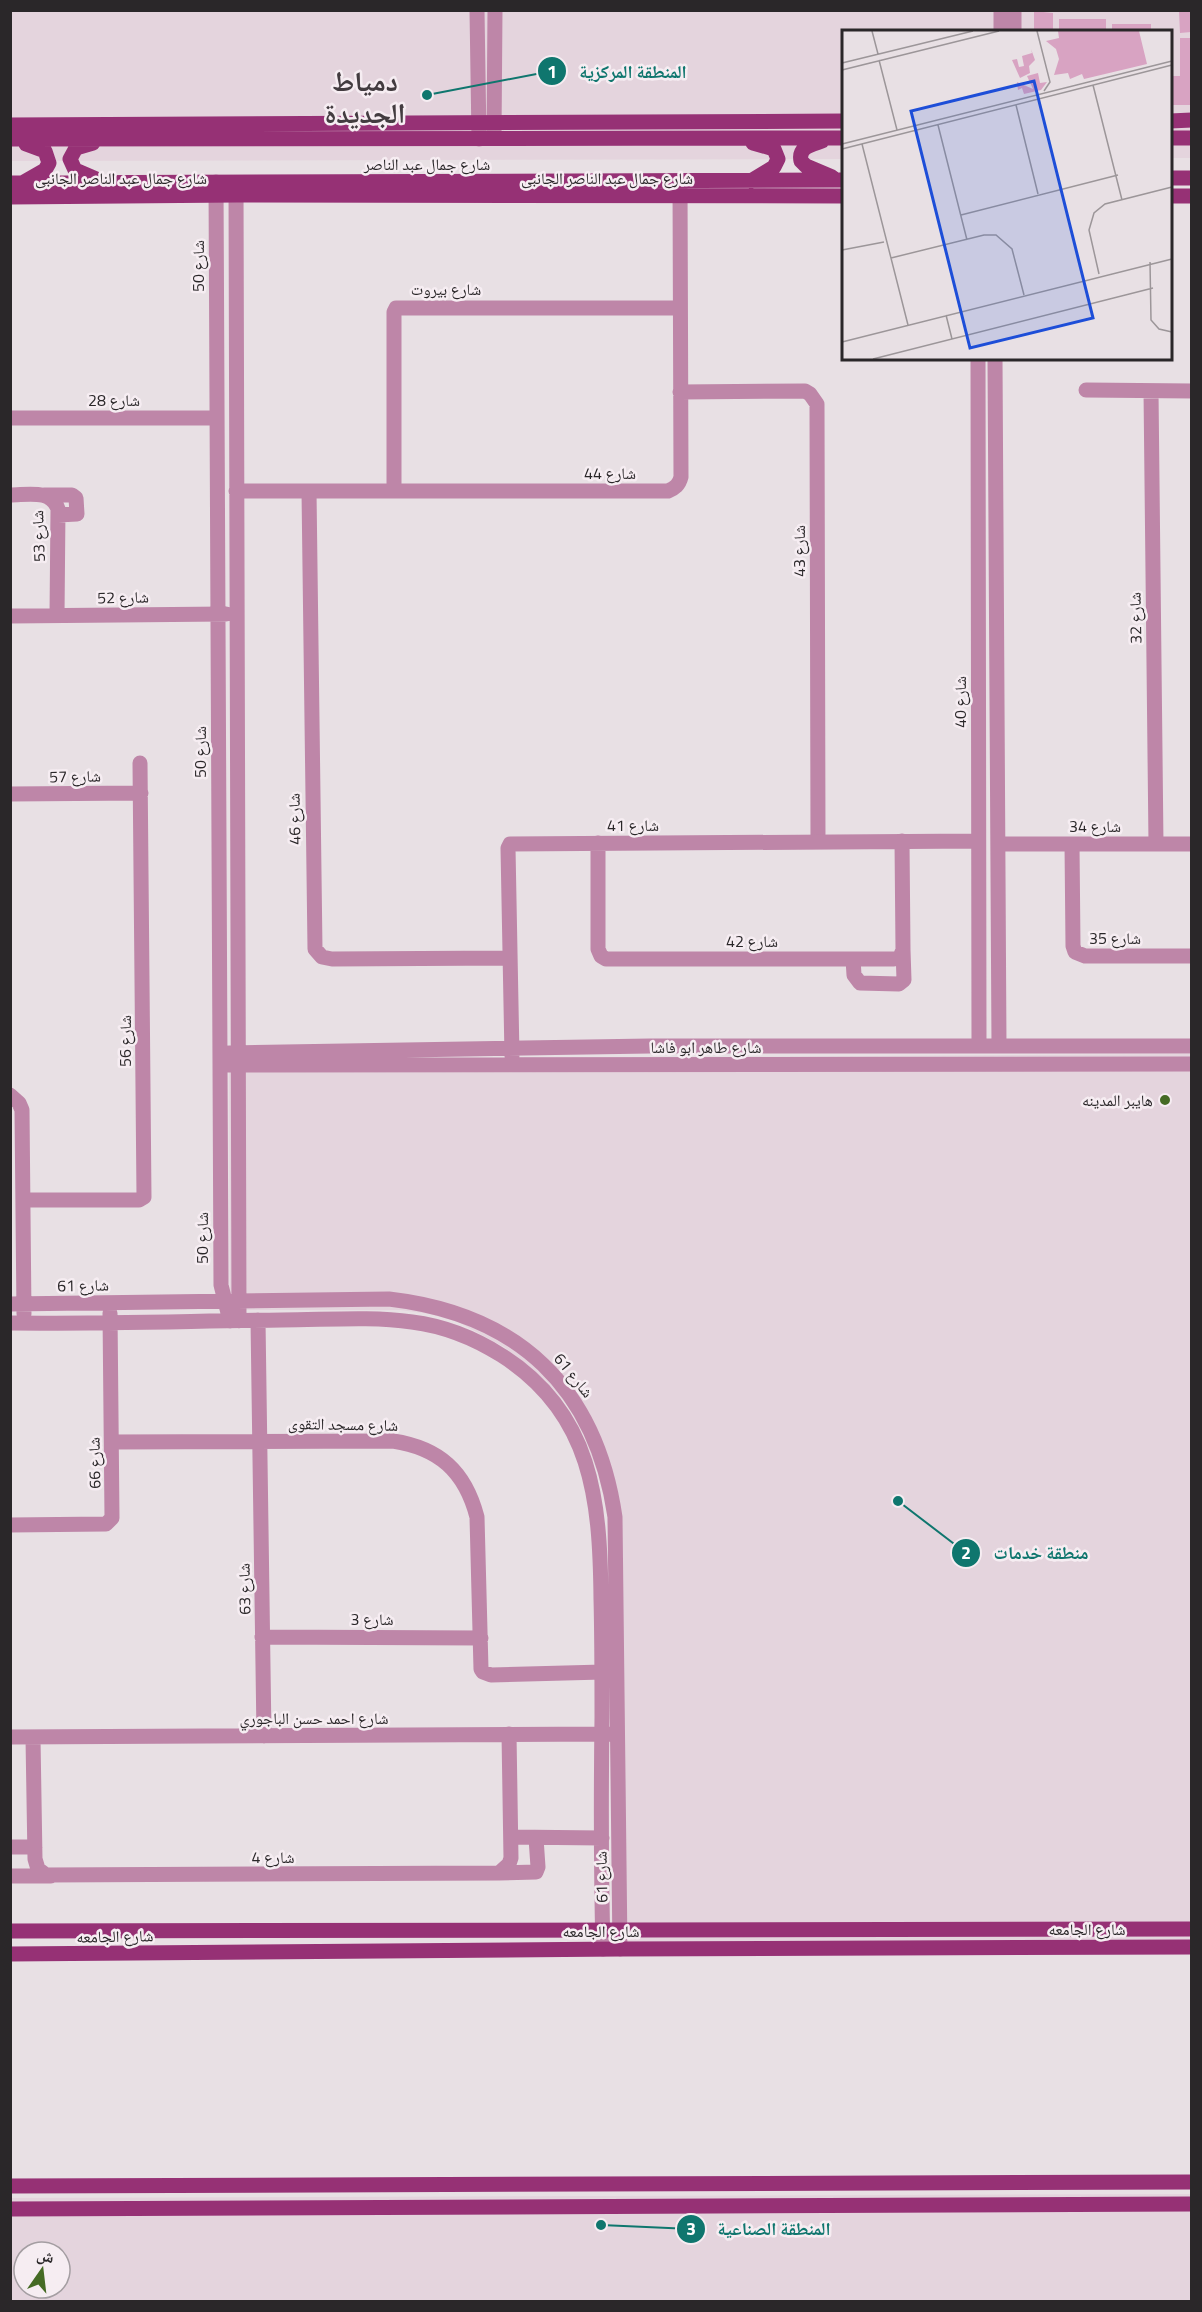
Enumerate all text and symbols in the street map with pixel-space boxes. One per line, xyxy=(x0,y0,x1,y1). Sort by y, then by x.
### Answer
inset map xyxy=(842,30,1172,360)
callout: المنطقة المركزية xyxy=(537,53,698,89)
text: 1 xyxy=(547,58,557,85)
text: المنطقة المركزية xyxy=(579,58,687,85)
district label: دمياط الجديدة xyxy=(324,59,406,134)
street label: شارع جمال عبد الناصر xyxy=(363,152,490,176)
street label: شارع جمال عبد الناصر الجانبى xyxy=(35,166,207,190)
street label: شارع جمال عبد الناصر الجانبى xyxy=(521,166,693,190)
street label: شارع 50 xyxy=(186,240,210,292)
street label: شارع بيروت xyxy=(411,277,481,301)
street label: شارع 28 xyxy=(88,388,140,412)
street label: شارع 44 xyxy=(584,461,636,485)
street label: شارع 53 xyxy=(25,510,51,562)
street label: شارع 43 xyxy=(787,525,811,577)
street label: شارع 52 xyxy=(97,585,149,609)
street label: شارع 32 xyxy=(1123,592,1147,644)
street label: شارع 40 xyxy=(948,676,972,728)
street label: شارع 50 xyxy=(188,726,212,778)
street label: شارع 57 xyxy=(49,764,101,788)
street label: شارع 46 xyxy=(282,793,306,845)
street label: شارع 41 xyxy=(607,813,659,837)
street label: شارع 34 xyxy=(1069,814,1121,838)
street label: شارع 35 xyxy=(1089,926,1141,950)
street label: شارع 42 xyxy=(726,929,778,953)
street label: شارع 56 xyxy=(113,1015,137,1067)
street label: شارع طاهر ابو فاشا xyxy=(650,1035,762,1059)
place label: هايبر المدينه xyxy=(1082,1088,1153,1112)
marker: هايبر المدينه xyxy=(1158,1093,1172,1107)
street label: شارع 50 xyxy=(190,1212,214,1264)
street label: شارع 61 xyxy=(57,1273,109,1297)
street label: شارع 61 xyxy=(548,1347,600,1403)
street label: شارع مسجد التقوى xyxy=(288,1411,398,1437)
street label: شارع 66 xyxy=(82,1437,106,1489)
callout: منطقة خدمات xyxy=(951,1535,1100,1571)
text: 2 xyxy=(961,1539,971,1566)
text: منطقة خدمات xyxy=(994,1539,1088,1566)
street label: شارع 63 xyxy=(232,1563,256,1615)
street label: شارع 3 xyxy=(351,1607,393,1631)
street label: شارع احمد حسن الباجوري xyxy=(240,1706,388,1731)
street label: شارع 4 xyxy=(252,1845,294,1869)
street label: شارع 61 xyxy=(589,1851,613,1903)
street label: شارع الجامعه xyxy=(1049,1917,1126,1941)
street label: شارع الجامعه xyxy=(563,1919,640,1943)
street label: شارع الجامعه xyxy=(76,1923,154,1949)
callout: المنطقة الصناعية xyxy=(676,2211,843,2247)
text: 3 xyxy=(686,2215,696,2242)
text: المنطقة الصناعية xyxy=(717,2215,831,2242)
north arrow xyxy=(12,2240,72,2300)
text: ش xyxy=(34,2242,57,2269)

